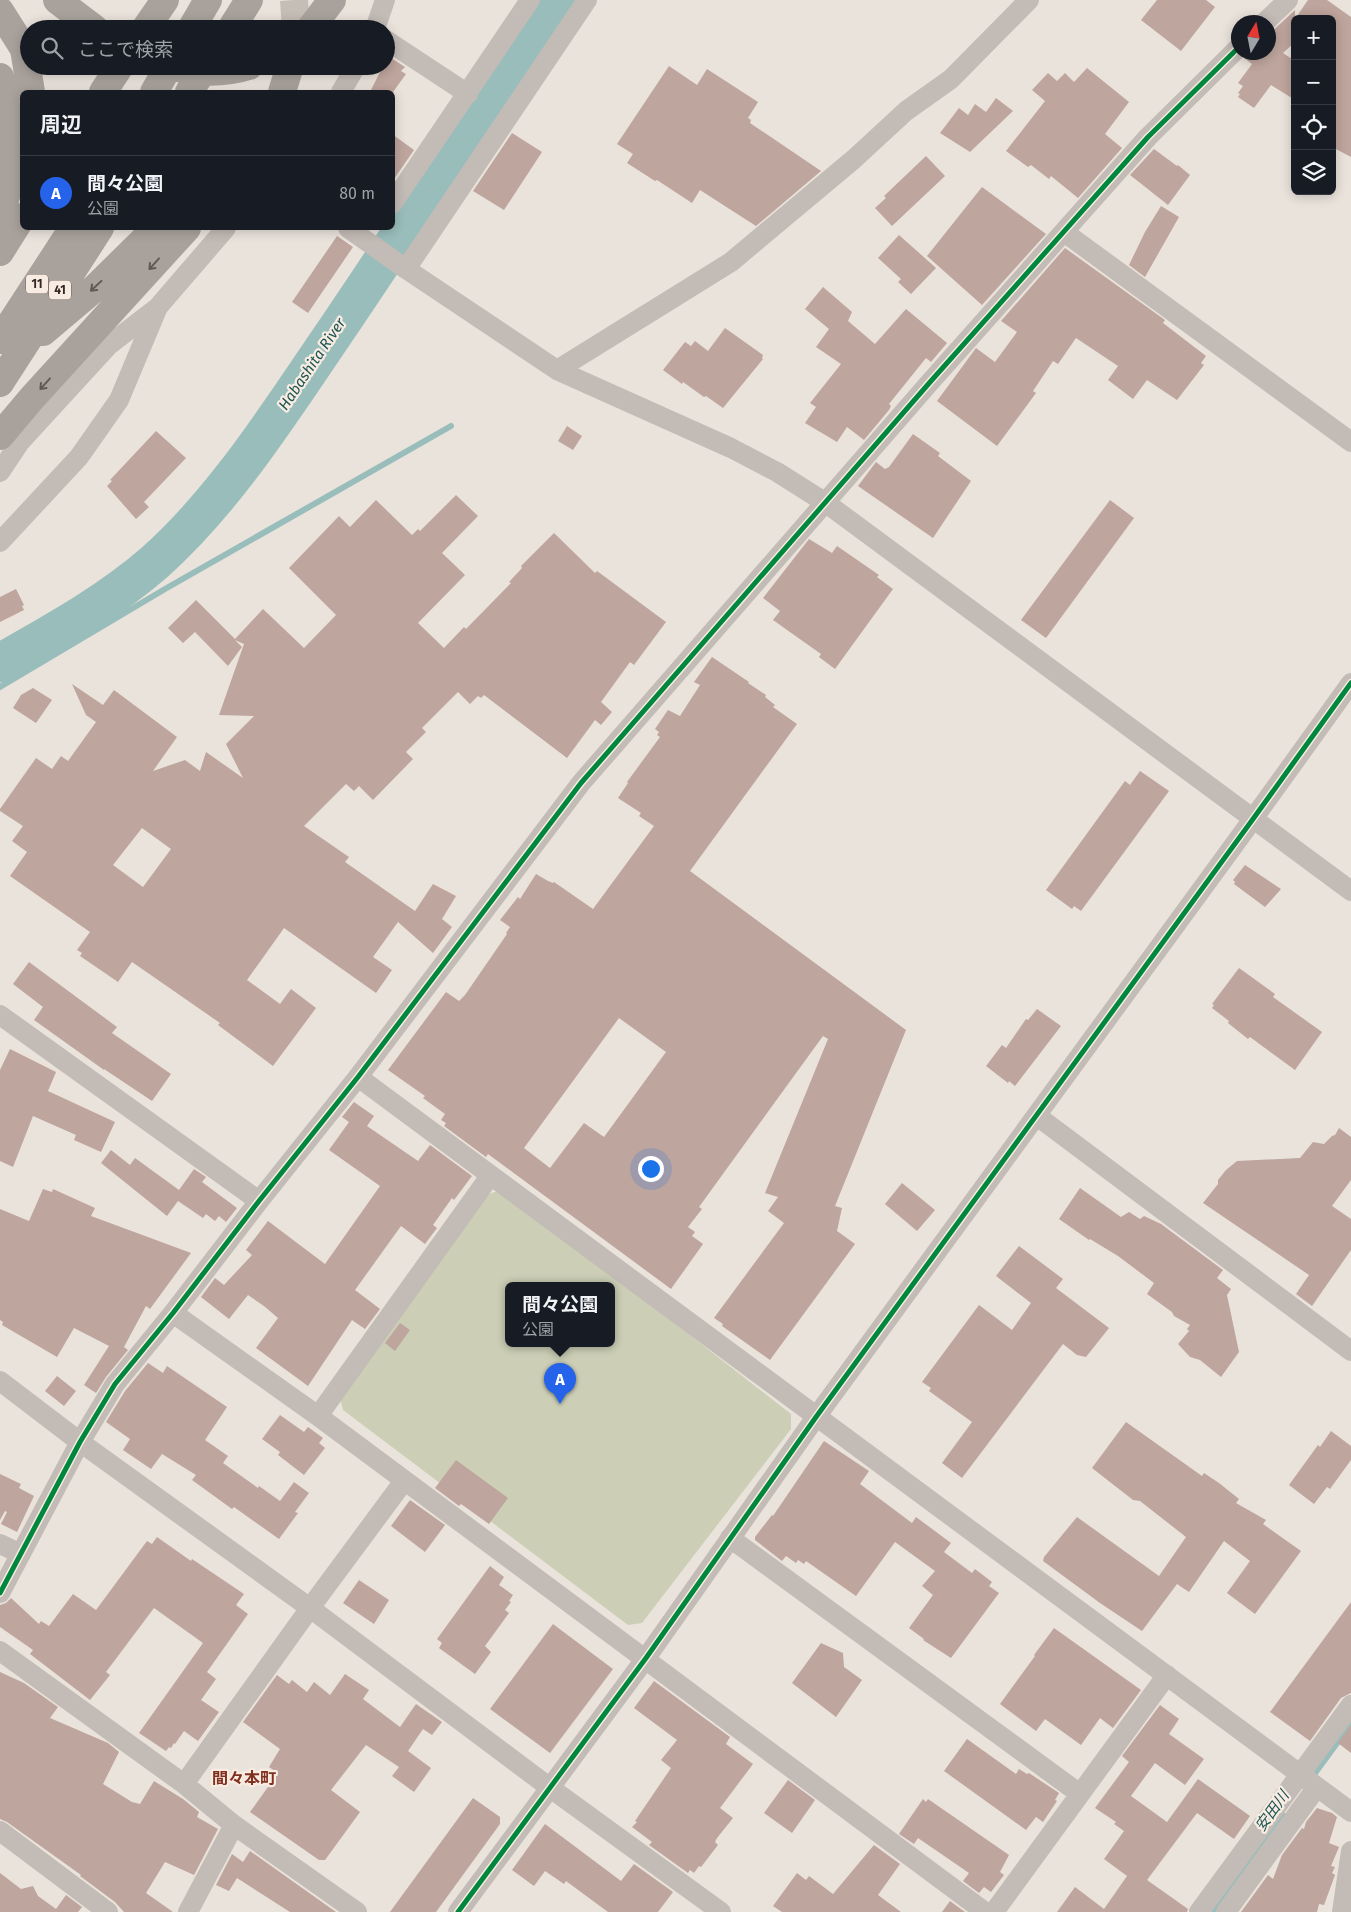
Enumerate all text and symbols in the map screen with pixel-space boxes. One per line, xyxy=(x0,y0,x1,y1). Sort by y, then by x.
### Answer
north arrow xyxy=(1231,15,1276,60)
map controls xyxy=(1291,15,1336,195)
button: + xyxy=(1291,15,1336,60)
search box xyxy=(20,20,395,75)
icon: search xyxy=(38,34,66,62)
text: ここで検索 xyxy=(78,38,173,61)
button: − xyxy=(1291,60,1336,105)
button: locate xyxy=(1291,105,1336,150)
text: 周辺 xyxy=(40,112,82,138)
button: layers xyxy=(1291,150,1336,195)
text: 間々公園 xyxy=(87,172,163,195)
text: A xyxy=(51,184,61,203)
text: 80 m xyxy=(339,184,375,203)
text: 公園 xyxy=(87,199,119,218)
one-way arrow xyxy=(148,257,160,270)
road number: 11 xyxy=(26,274,48,294)
road number: 41 xyxy=(49,280,71,300)
one-way arrow xyxy=(90,280,102,292)
water label: Habashita River xyxy=(275,314,350,413)
one-way arrow xyxy=(39,377,51,390)
your location xyxy=(638,1156,664,1182)
popup xyxy=(505,1282,615,1347)
text: 間々公園 xyxy=(522,1293,598,1316)
text: 公園 xyxy=(522,1320,554,1339)
pin: A xyxy=(544,1363,576,1404)
district label: 間々本町 xyxy=(212,1769,276,1788)
water label: 安田川 xyxy=(1251,1786,1294,1834)

